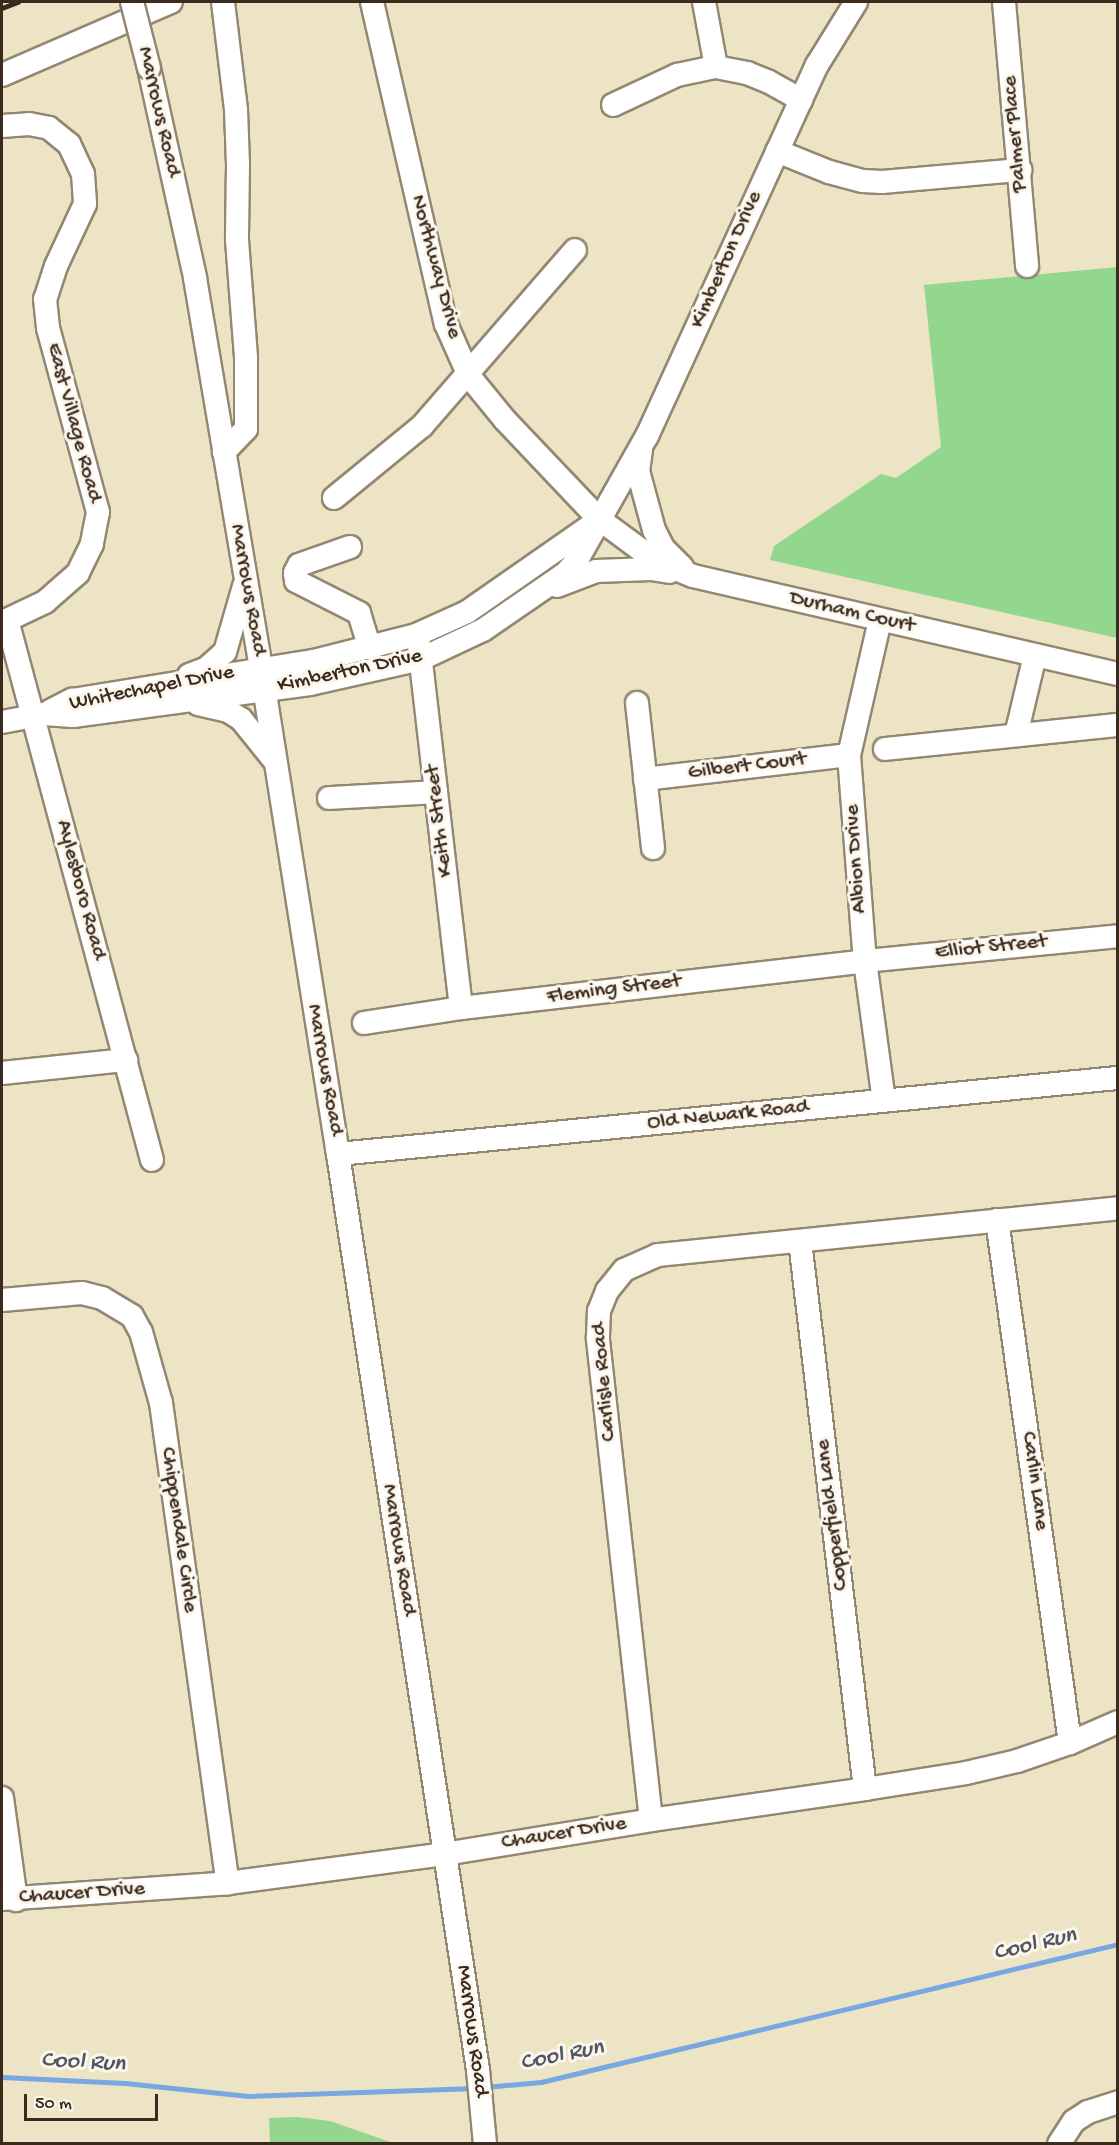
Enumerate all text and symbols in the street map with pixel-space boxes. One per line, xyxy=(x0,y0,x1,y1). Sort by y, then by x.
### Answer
street label: Marrows Road xyxy=(130,44,186,180)
street label: Palmer Place xyxy=(998,74,1034,194)
street label: Kimberton Drive xyxy=(685,187,769,333)
street label: Northway Drive xyxy=(403,192,467,342)
street label: East Village Road xyxy=(39,340,107,506)
street label: Marrows Road xyxy=(222,522,272,658)
street label: Durham Court xyxy=(787,586,917,640)
street label: Kimberton Drive xyxy=(275,644,425,700)
street label: Whitechapel Drive xyxy=(67,660,237,718)
street label: Gilbert Court xyxy=(686,747,808,787)
street label: Keith Street xyxy=(420,763,460,879)
street label: Albion Drive xyxy=(840,804,874,914)
street label: Aylesboro Road xyxy=(49,817,111,963)
street label: Elliot Street xyxy=(934,929,1048,967)
street label: Fleming Street xyxy=(546,969,682,1011)
street label: Marrows Road xyxy=(299,1002,349,1138)
street label: Old Newark Road xyxy=(646,1094,810,1138)
street label: Carlisle Road xyxy=(587,1322,623,1442)
street label: Carlin Lane xyxy=(1014,1430,1054,1532)
street label: Copperfield Lane xyxy=(811,1438,855,1592)
street label: Chippendale Circle xyxy=(153,1446,203,1614)
street label: Marrows Road xyxy=(375,1482,421,1618)
street label: Chaucer Drive xyxy=(500,1811,628,1857)
street label: Chaucer Drive xyxy=(18,1876,146,1912)
water label: Cool Run xyxy=(991,1922,1079,1968)
street label: Marrows Road xyxy=(449,1963,493,2099)
water label: Cool Run xyxy=(518,2034,606,2078)
water label: Cool Run xyxy=(40,2046,126,2080)
scale bar xyxy=(27,2082,160,2120)
text: 50 m xyxy=(35,2094,72,2115)

